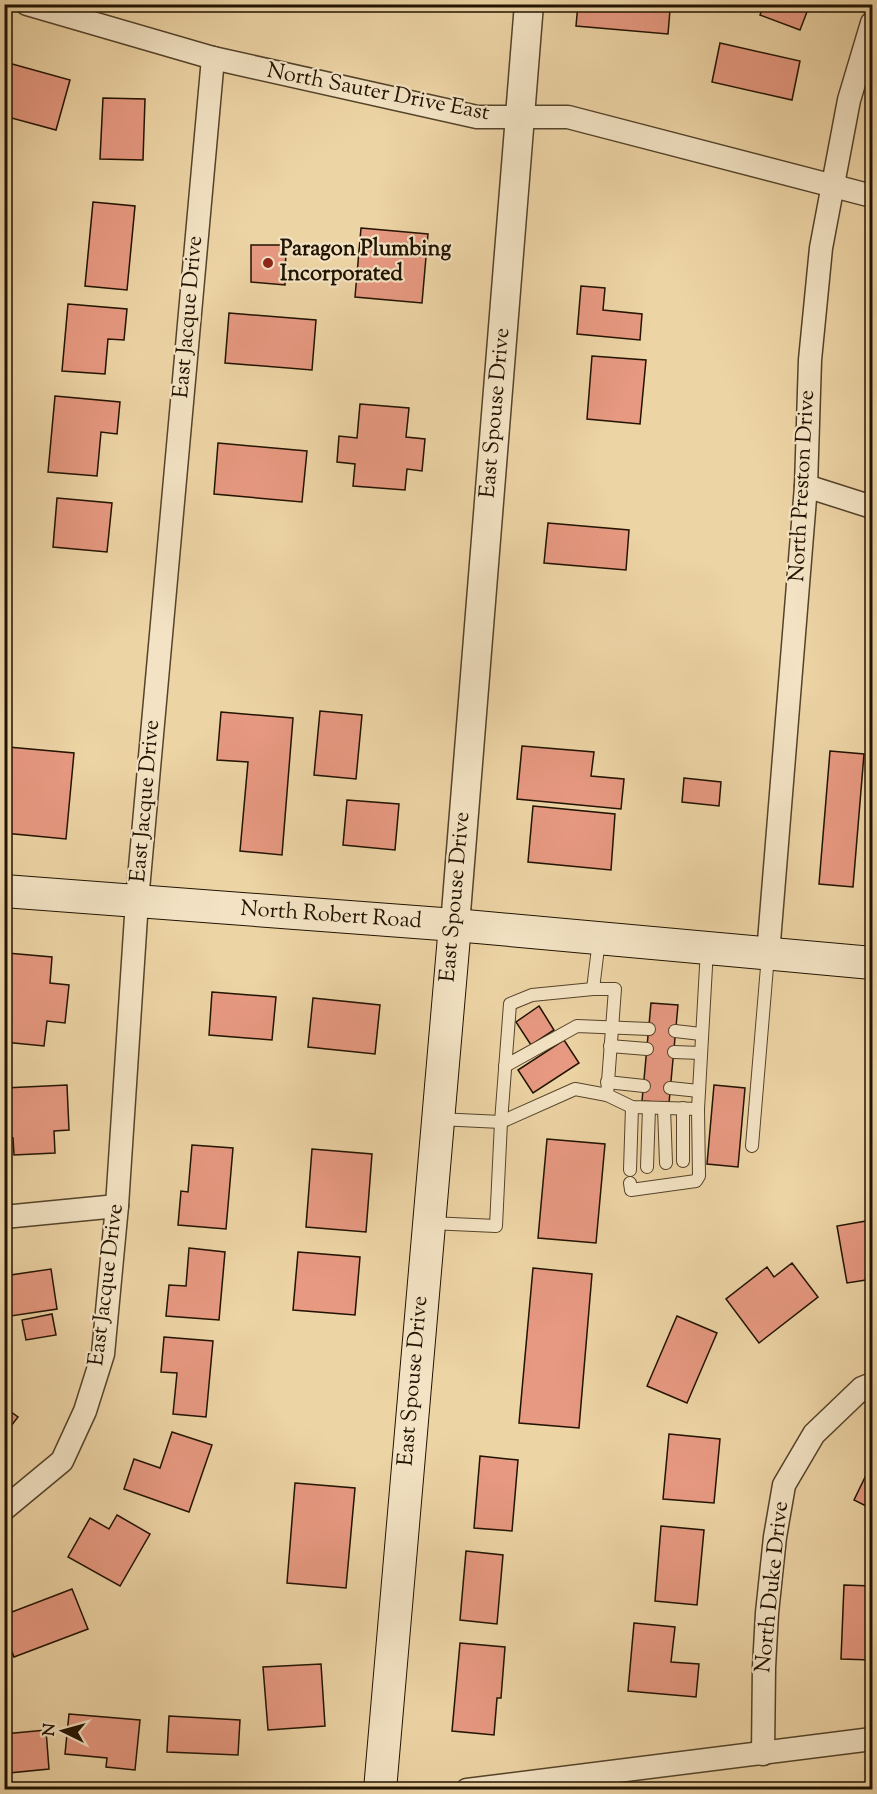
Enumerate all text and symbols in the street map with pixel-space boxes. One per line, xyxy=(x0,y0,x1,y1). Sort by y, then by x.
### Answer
street label: North Sauter Drive East xyxy=(264,56,493,130)
street label: East Jacque Drive xyxy=(166,234,212,400)
place label: Paragon Plumbing Incorporated xyxy=(280,234,451,291)
marker: Paragon Plumbing Incorporated xyxy=(261,256,275,270)
street label: East Spouse Drive xyxy=(473,327,519,499)
street label: North Preston Drive xyxy=(782,389,824,583)
street label: East Jacque Drive xyxy=(123,718,169,884)
street label: East Spouse Drive xyxy=(433,811,479,983)
street label: North Robert Road xyxy=(239,894,423,938)
street label: East Jacque Drive xyxy=(81,1202,133,1368)
street label: East Spouse Drive xyxy=(391,1295,437,1467)
street label: North Duke Drive xyxy=(748,1500,798,1674)
north arrow xyxy=(33,1701,93,1761)
text: N xyxy=(39,1722,63,1737)

